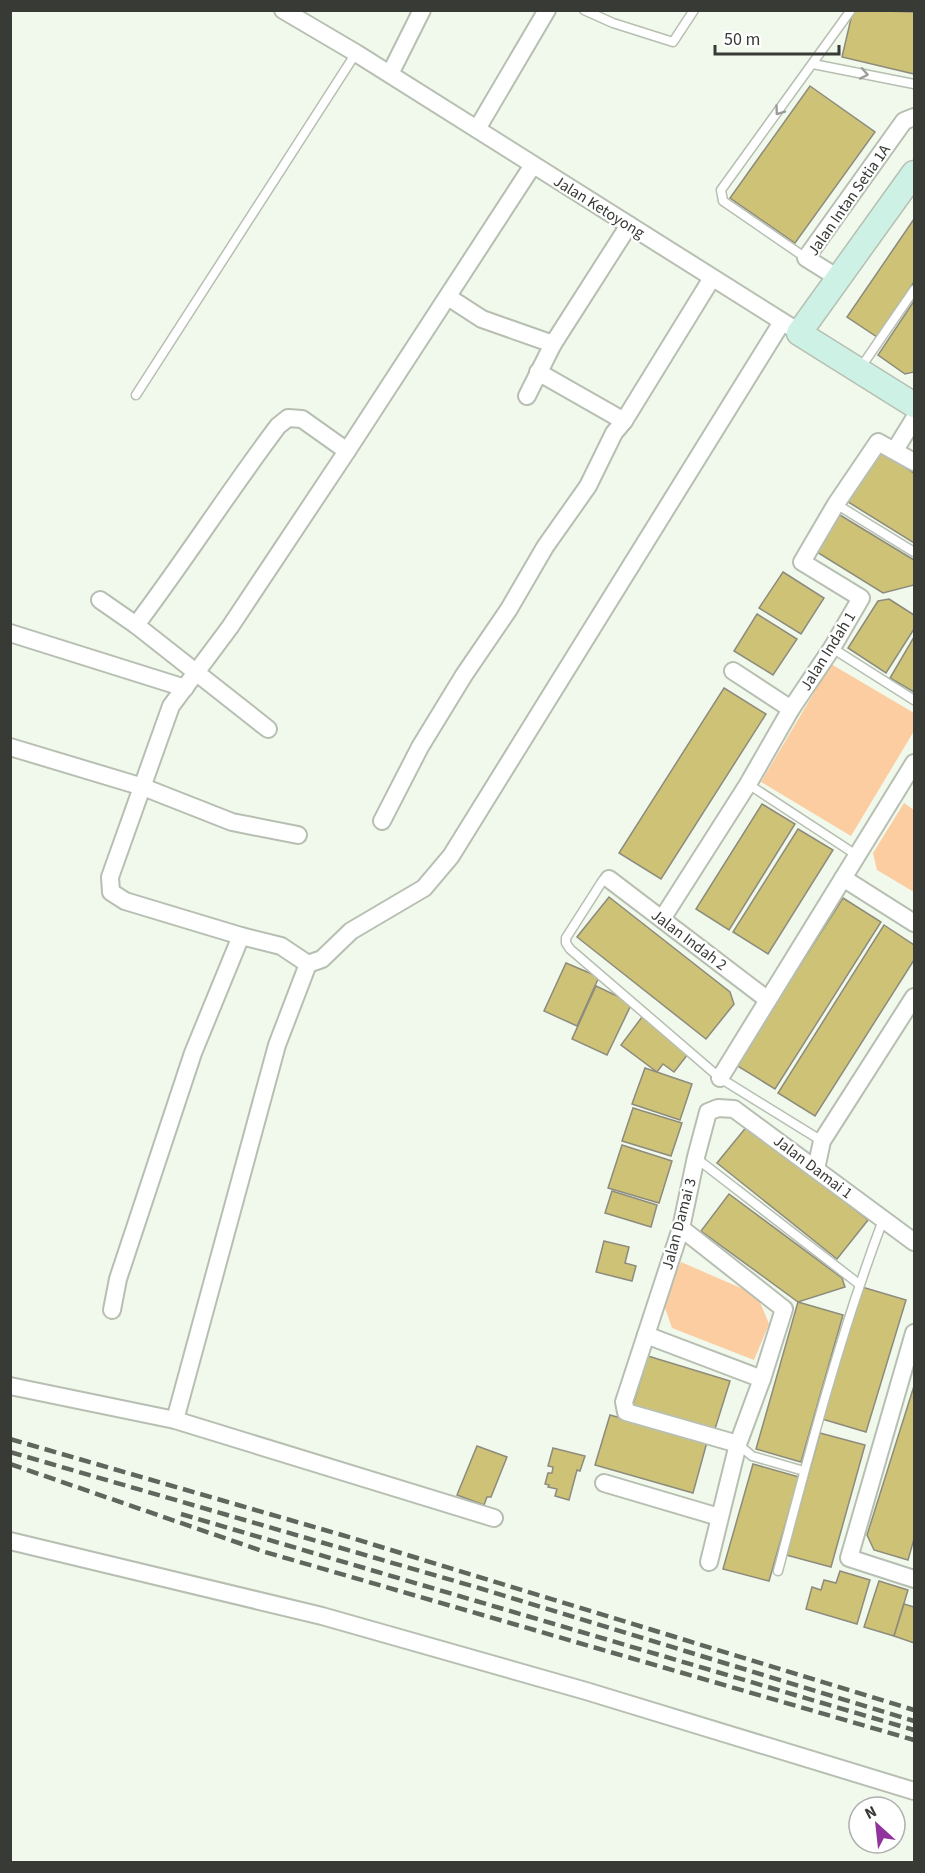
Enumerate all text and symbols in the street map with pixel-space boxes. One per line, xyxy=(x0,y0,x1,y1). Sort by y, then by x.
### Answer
scale bar xyxy=(715,18,840,56)
text: 50 m xyxy=(724,27,760,52)
one-way arrow xyxy=(859,67,869,80)
one-way arrow xyxy=(775,104,786,115)
street label: Jalan Intan Setia 1A xyxy=(802,140,896,260)
street label: Jalan Ketoyong xyxy=(549,170,649,244)
street label: Jalan Indah 1 xyxy=(795,607,861,695)
street label: Jalan Indah 2 xyxy=(647,904,731,976)
street label: Jalan Damai 1 xyxy=(769,1130,857,1204)
street label: Jalan Damai 3 xyxy=(656,1176,702,1272)
north arrow xyxy=(847,1795,907,1855)
text: N xyxy=(861,1800,880,1825)

